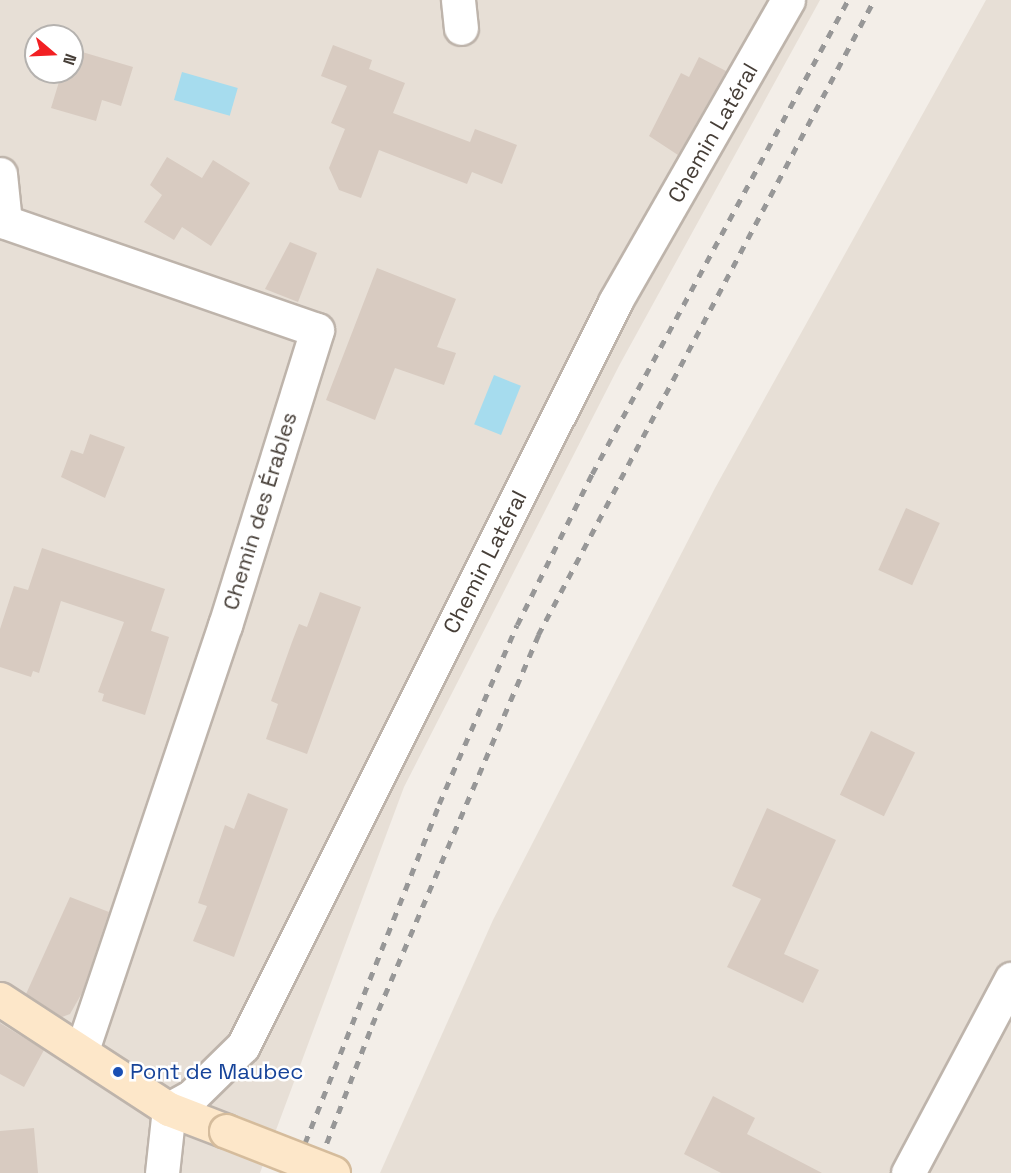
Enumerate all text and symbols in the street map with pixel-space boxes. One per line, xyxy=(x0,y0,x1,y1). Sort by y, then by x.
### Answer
north arrow xyxy=(24,24,84,84)
text: N xyxy=(58,51,81,68)
street label: Chemin Latéral xyxy=(662,59,764,207)
street label: Chemin des Érables xyxy=(217,409,303,613)
street label: Chemin Latéral xyxy=(438,486,532,638)
place label: Pont de Maubec xyxy=(130,1059,303,1085)
marker: Pont de Maubec xyxy=(111,1065,125,1079)

